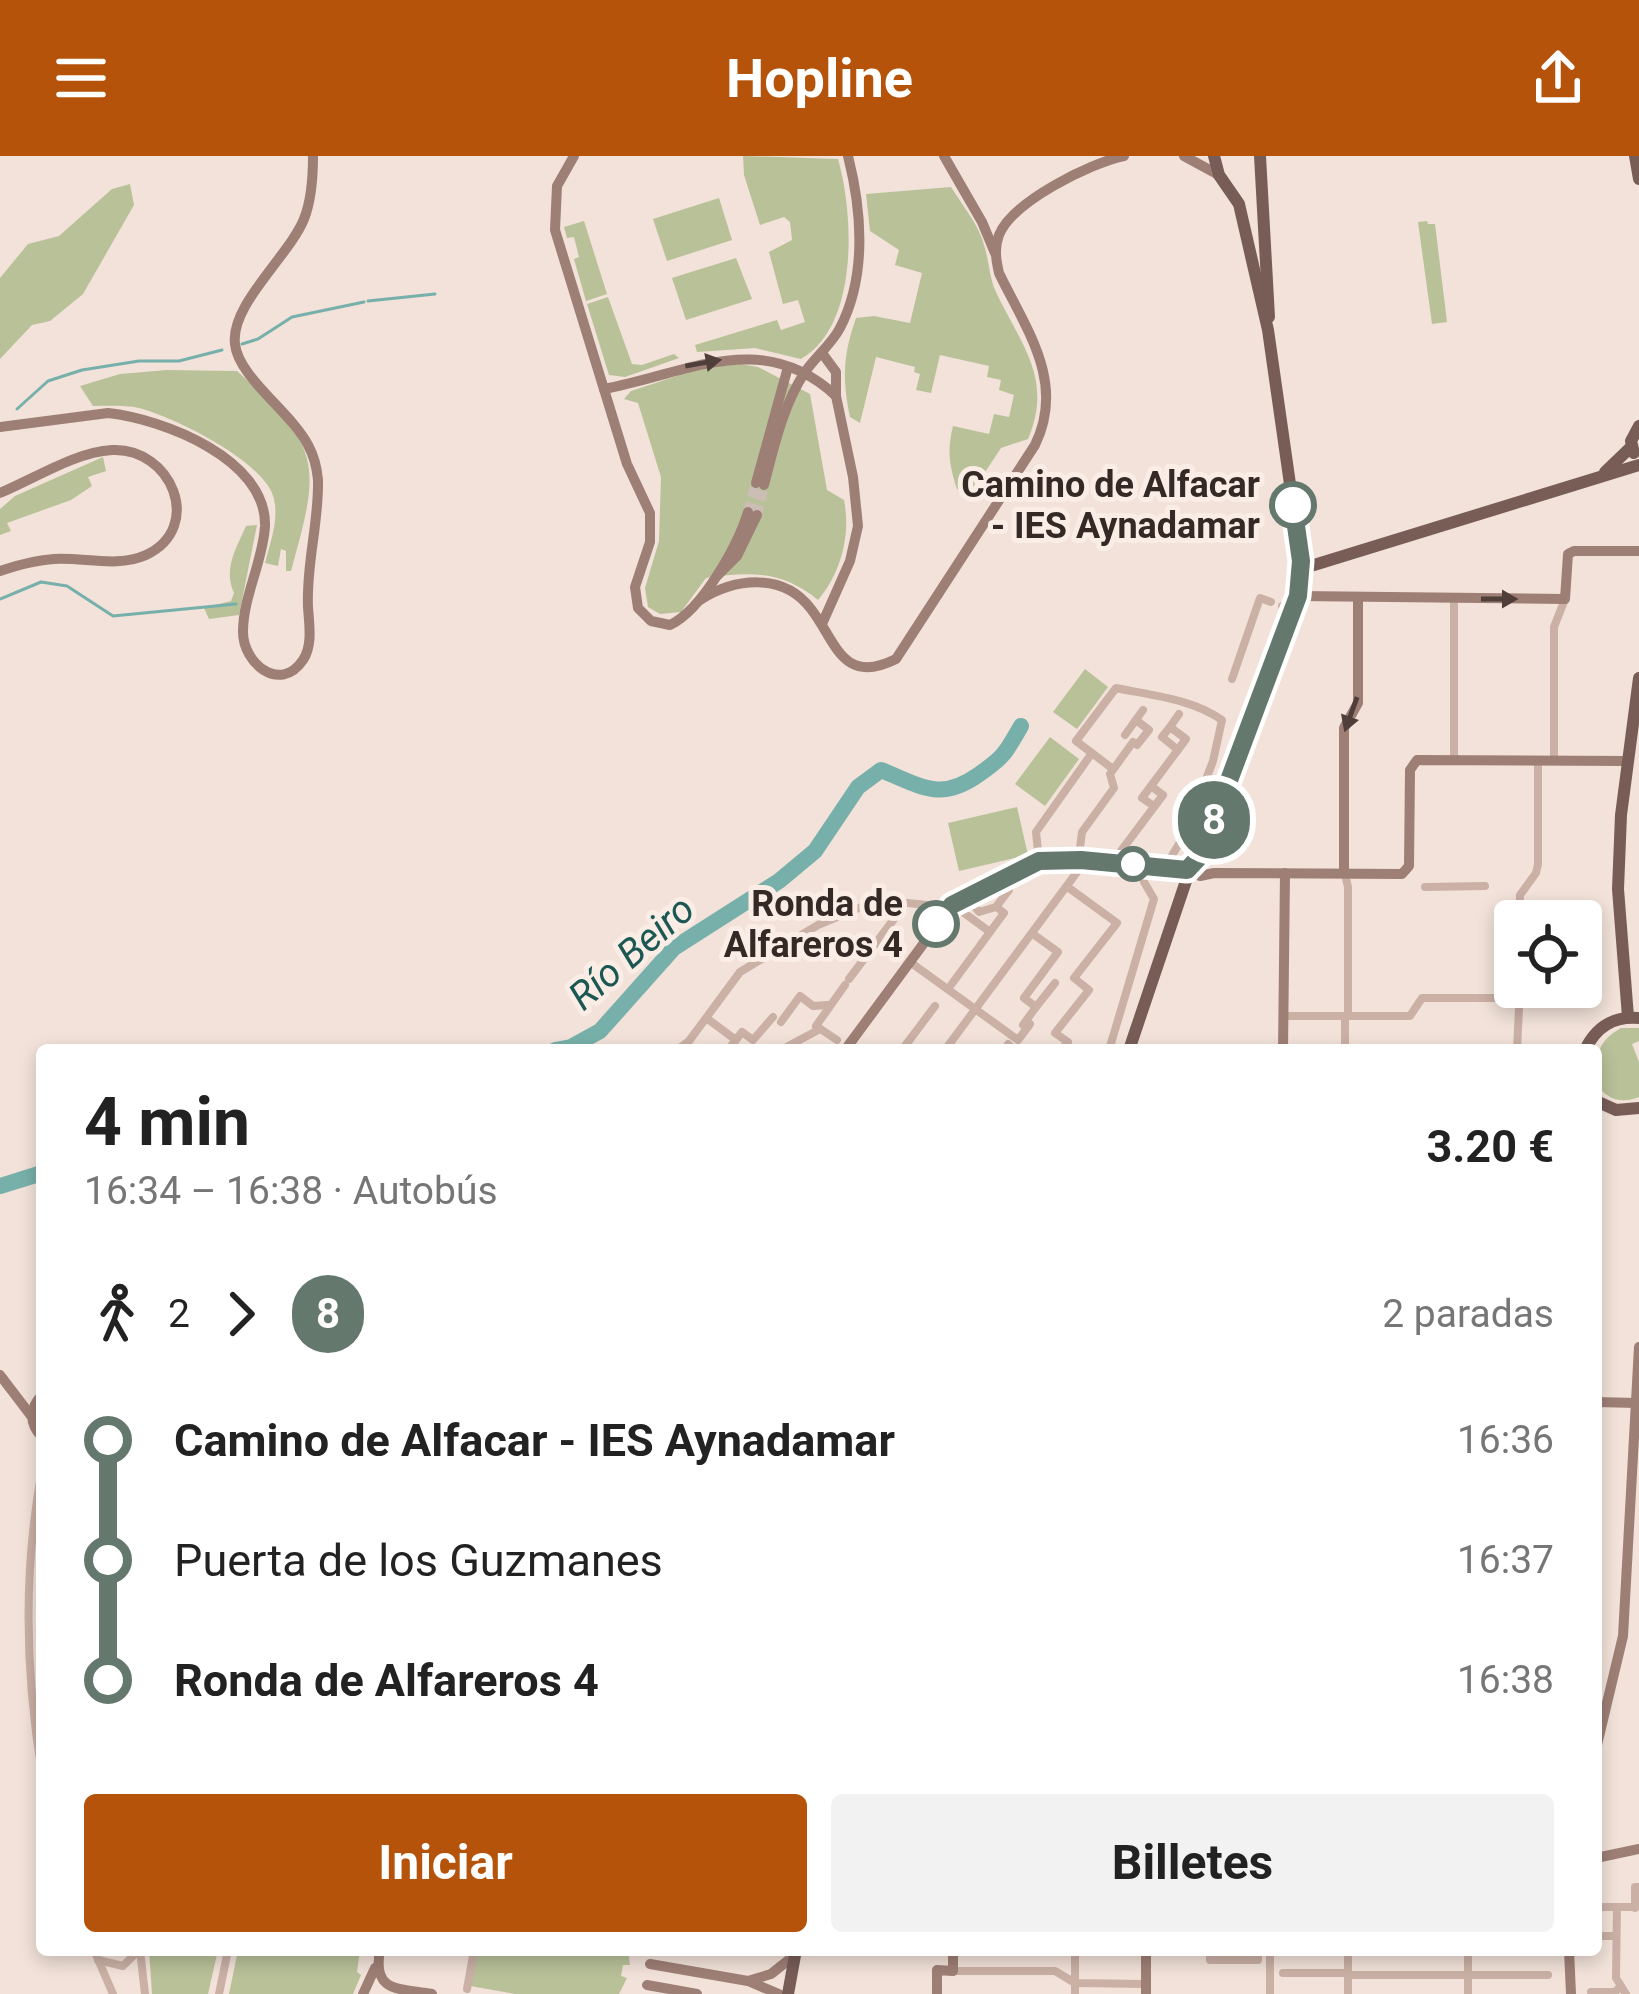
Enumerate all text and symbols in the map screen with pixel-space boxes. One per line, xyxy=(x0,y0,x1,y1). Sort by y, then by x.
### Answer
icon: menu xyxy=(48,45,114,111)
icon: share xyxy=(1525,45,1591,111)
text: Hopline xyxy=(726,47,913,110)
one-way arrow xyxy=(685,353,723,372)
place label: Camino de Alfacar - IES Aynadamar xyxy=(961,464,1260,547)
marker: Camino de Alfacar - IES Aynadamar xyxy=(1271,483,1315,527)
one-way arrow xyxy=(1481,589,1519,609)
one-way arrow xyxy=(1341,697,1359,733)
line badge: 8 xyxy=(1175,781,1253,859)
text: 8 xyxy=(1202,795,1226,844)
unlabelled marker xyxy=(1117,848,1149,880)
place label: Ronda de Alfareros 4 xyxy=(724,883,903,966)
water label: Río Beiro xyxy=(560,886,704,1020)
map controls xyxy=(1494,900,1602,1008)
button: locate xyxy=(1494,900,1602,1008)
marker: Ronda de Alfareros 4 xyxy=(914,902,958,946)
text: 4 min xyxy=(84,1084,250,1161)
text: 3.20 € xyxy=(1426,1120,1554,1173)
text: 16:34 – 16:38 · Autobús xyxy=(84,1168,498,1214)
icon: walk xyxy=(84,1281,150,1347)
icon: forward xyxy=(208,1281,274,1347)
text: 8 xyxy=(316,1289,340,1338)
text: 2 xyxy=(168,1291,190,1337)
text: 2 paradas xyxy=(1382,1291,1554,1337)
text: Camino de Alfacar - IES Aynadamar xyxy=(174,1414,895,1467)
text: 16:36 xyxy=(1457,1417,1554,1463)
text: Puerta de los Guzmanes xyxy=(174,1534,663,1587)
text: 16:37 xyxy=(1457,1537,1554,1583)
text: Ronda de Alfareros 4 xyxy=(174,1654,599,1707)
text: 16:38 xyxy=(1457,1657,1554,1703)
button: Iniciar xyxy=(84,1794,807,1932)
button: Billetes xyxy=(831,1794,1554,1932)

